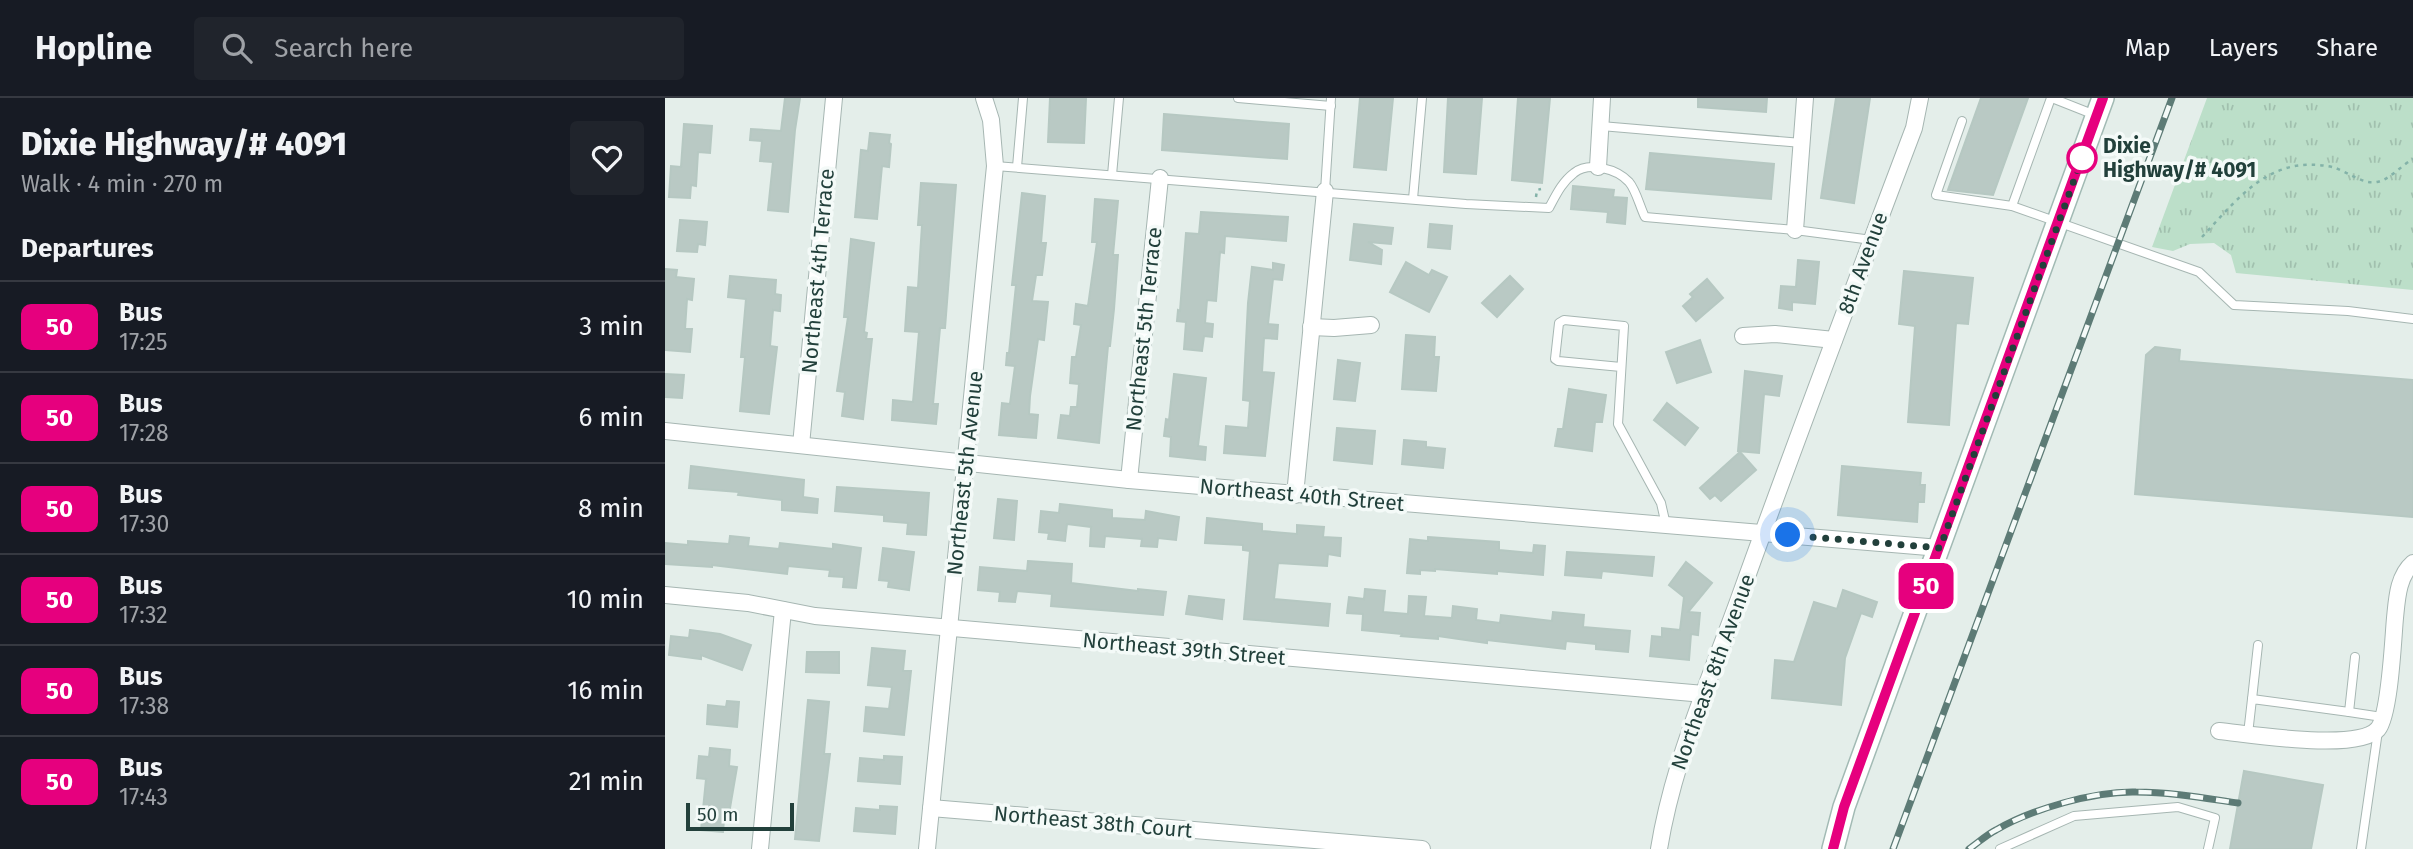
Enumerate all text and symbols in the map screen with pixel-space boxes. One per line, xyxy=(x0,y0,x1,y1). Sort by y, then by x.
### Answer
search box xyxy=(194,17,684,80)
text: Hopline xyxy=(35,28,152,68)
icon: search xyxy=(218,29,256,67)
text: Search here xyxy=(274,33,413,64)
text: Map xyxy=(2125,34,2171,62)
text: Layers xyxy=(2209,34,2278,62)
text: Share xyxy=(2316,34,2378,62)
button: heart xyxy=(570,121,644,195)
text: Dixie Highway/# 4091 xyxy=(21,124,347,164)
place label: Dixie Highway/# 4091 xyxy=(2103,133,2256,183)
marker: Dixie Highway/# 4091 xyxy=(2067,143,2097,173)
street label: Northeast 4th Terrace xyxy=(796,167,840,375)
text: Walk · 4 min · 270 m xyxy=(21,170,223,198)
street label: 8th Avenue xyxy=(1833,208,1893,318)
street label: Northeast 5th Terrace xyxy=(1120,226,1168,432)
text: Departures xyxy=(21,233,154,264)
text: Bus xyxy=(119,297,162,328)
text: 3 min xyxy=(579,311,644,342)
text: 50 xyxy=(46,313,73,341)
text: 17:25 xyxy=(119,328,168,356)
street label: Northeast 5th Avenue xyxy=(941,369,989,577)
text: Bus xyxy=(119,388,162,419)
text: 6 min xyxy=(578,402,644,433)
text: 50 xyxy=(46,404,73,432)
text: 17:28 xyxy=(119,419,169,447)
street label: Northeast 40th Street xyxy=(1199,473,1406,517)
text: Bus xyxy=(119,479,162,510)
text: 8 min xyxy=(578,493,644,524)
text: 50 xyxy=(46,495,73,523)
text: 17:30 xyxy=(119,510,169,538)
your location xyxy=(1770,517,1805,552)
line badge: 50 xyxy=(1895,563,1957,609)
text: Bus xyxy=(119,570,162,601)
street label: Northeast 8th Avenue xyxy=(1665,570,1761,774)
text: 50 xyxy=(1913,572,1939,600)
text: 10 min xyxy=(566,584,644,615)
text: 50 xyxy=(46,586,73,614)
text: 17:32 xyxy=(119,601,168,629)
street label: Northeast 39th Street xyxy=(1081,627,1287,671)
text: Bus xyxy=(119,661,162,692)
text: 16 min xyxy=(567,675,644,706)
text: 50 xyxy=(46,677,73,705)
text: 17:38 xyxy=(119,692,169,720)
text: Bus xyxy=(119,752,162,783)
text: 21 min xyxy=(569,766,644,797)
text: 50 xyxy=(46,768,73,796)
text: 17:43 xyxy=(119,783,168,811)
scale bar xyxy=(686,800,795,832)
street label: Northeast 38th Court xyxy=(993,800,1194,844)
text: 50 m xyxy=(697,803,738,826)

